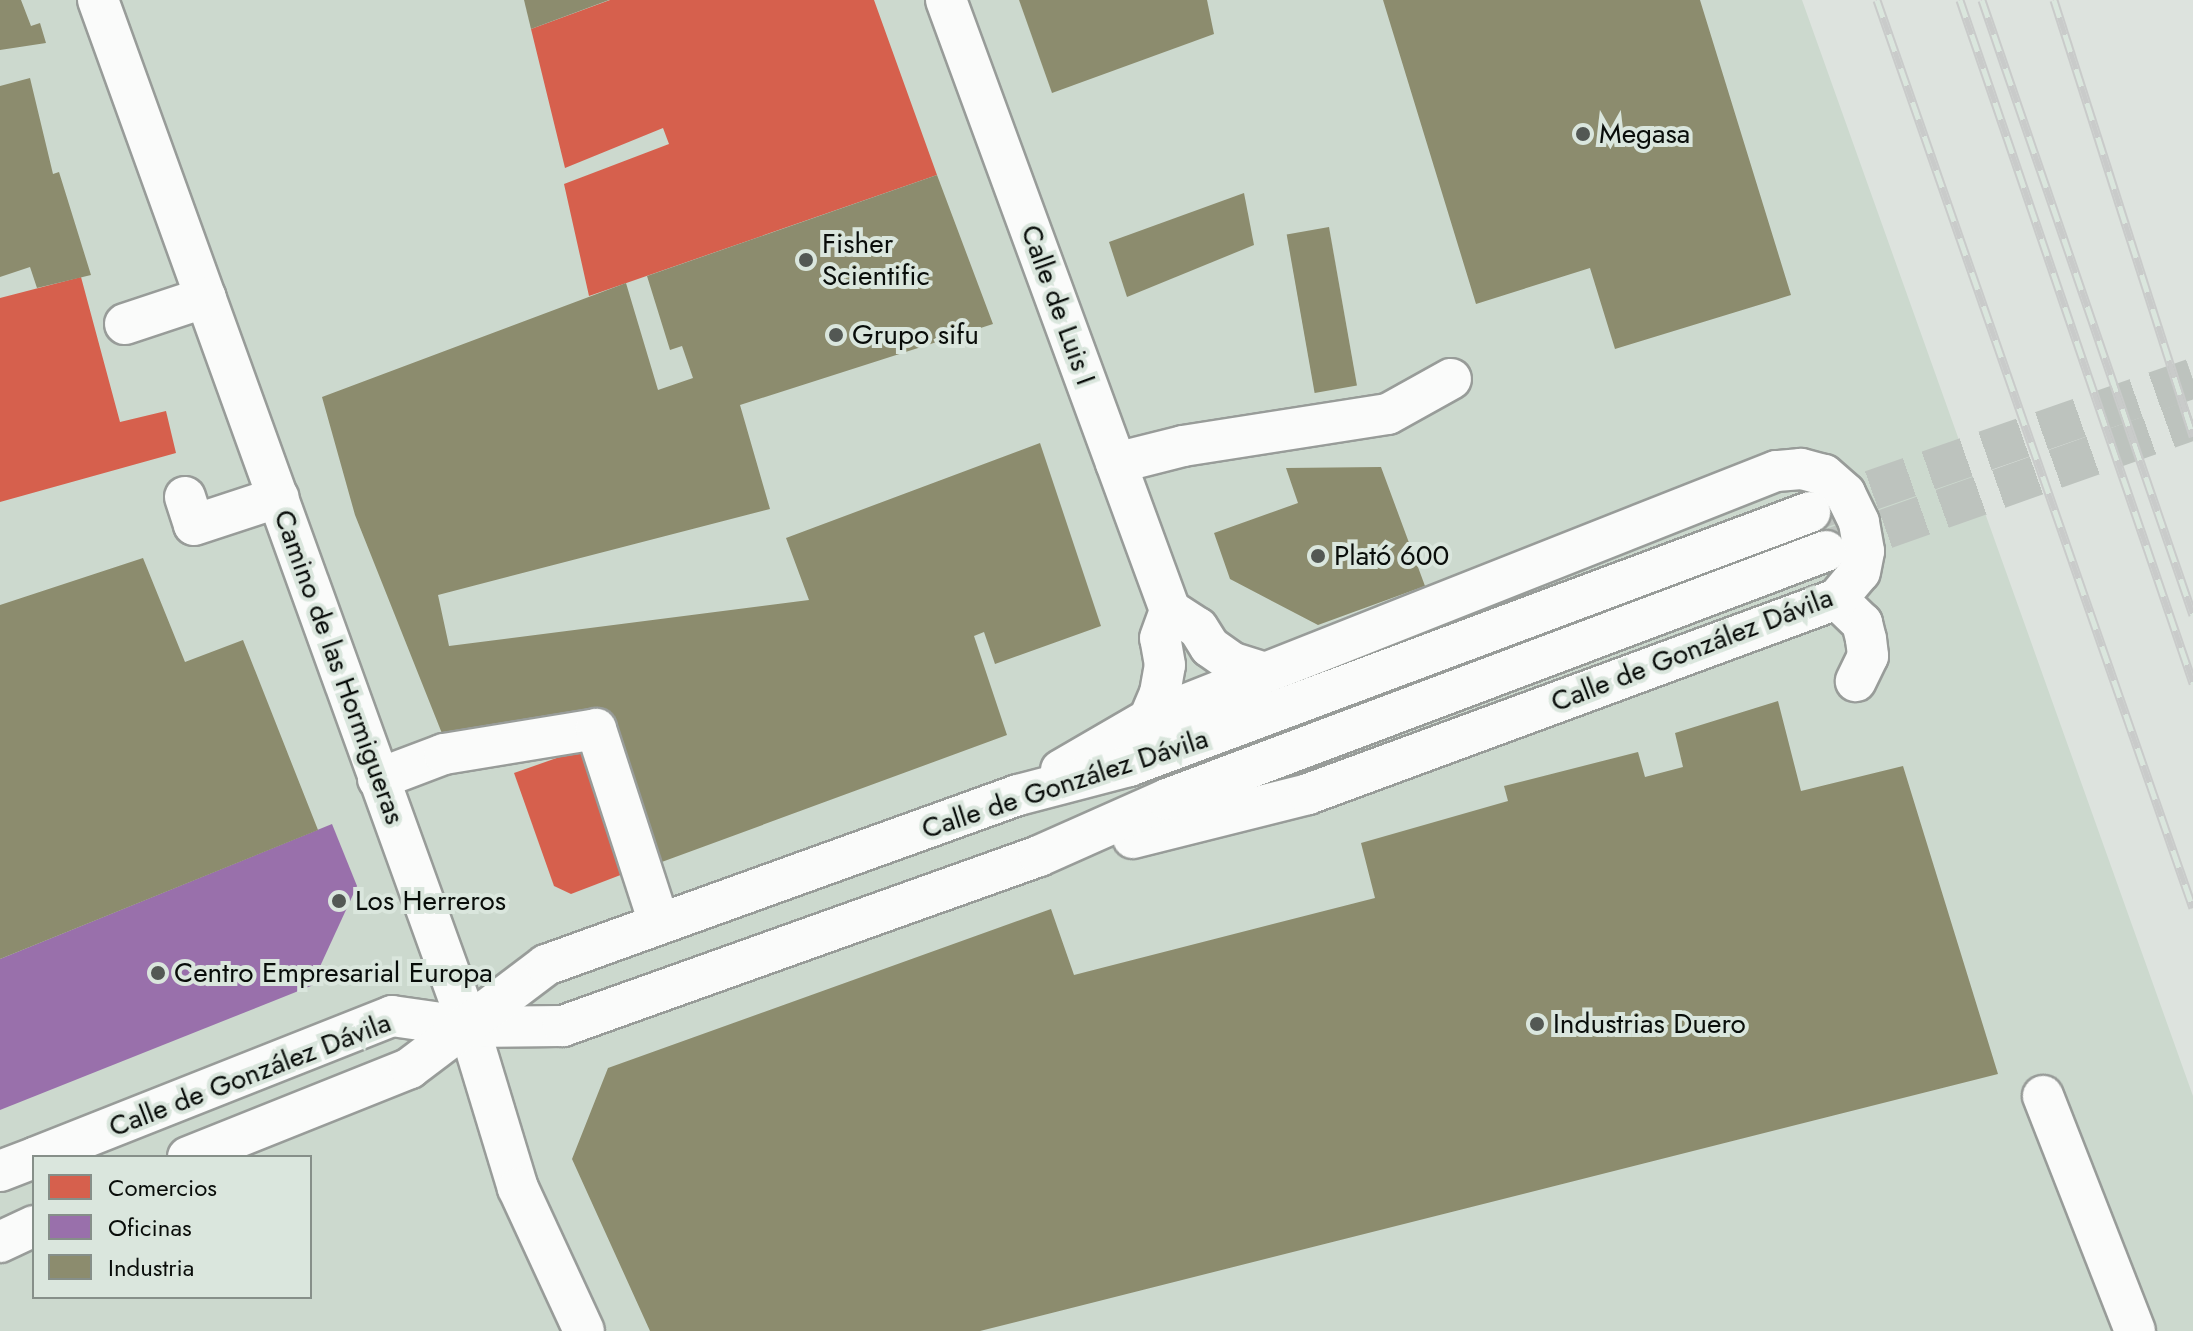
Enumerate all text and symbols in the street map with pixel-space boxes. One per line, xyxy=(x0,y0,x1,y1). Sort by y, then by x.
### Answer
place label: Megasa xyxy=(1599,117,1690,151)
marker: Megasa xyxy=(1574,125,1592,143)
street label: Calle de Luis I xyxy=(1014,220,1102,390)
place label: Fisher Scientific xyxy=(822,227,930,293)
marker: Fisher Scientific xyxy=(797,251,815,269)
place label: Grupo sifu xyxy=(852,318,979,352)
marker: Grupo sifu xyxy=(827,326,845,344)
street label: Camino de las Hormigueras xyxy=(266,505,412,829)
place label: Plató 600 xyxy=(1334,539,1449,573)
marker: Plató 600 xyxy=(1309,547,1327,565)
street label: Calle de González Dávila xyxy=(1546,581,1838,719)
street label: Calle de González Dávila xyxy=(918,722,1212,846)
place label: Los Herreros xyxy=(355,884,506,918)
marker: Los Herreros xyxy=(330,892,348,910)
place label: Centro Empresarial Europa xyxy=(174,956,493,990)
marker: Centro Empresarial Europa xyxy=(149,964,167,982)
street label: Calle de González Dávila xyxy=(104,1006,396,1144)
place label: Industrias Duero xyxy=(1553,1007,1746,1041)
marker: Industrias Duero xyxy=(1528,1015,1546,1033)
legend xyxy=(32,1155,312,1299)
text: Comercios xyxy=(108,1170,217,1205)
text: Oficinas xyxy=(108,1210,192,1245)
text: Industria xyxy=(108,1250,194,1285)

